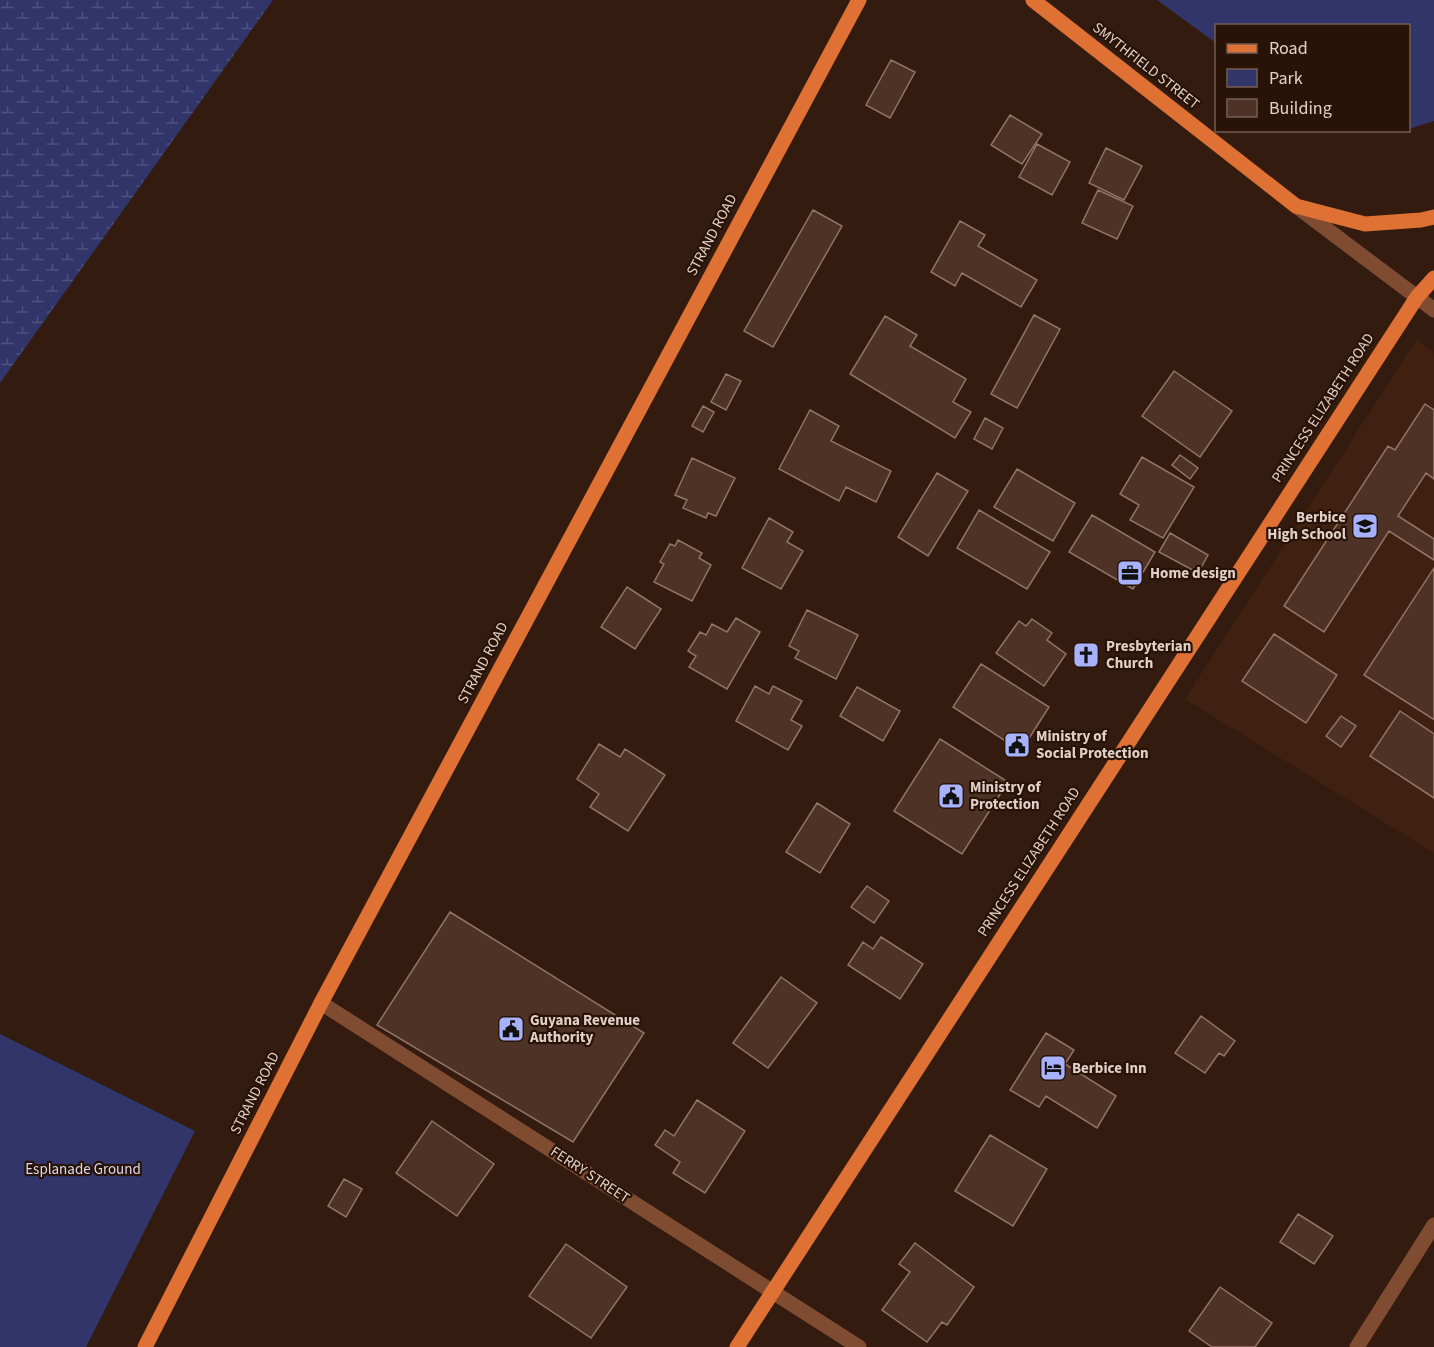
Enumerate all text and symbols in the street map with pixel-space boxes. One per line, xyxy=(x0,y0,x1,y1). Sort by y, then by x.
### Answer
street label: SMYTHFIELD STREET xyxy=(1088,18,1204,114)
legend xyxy=(1215,24,1410,132)
text: Road xyxy=(1269,36,1308,61)
text: Park xyxy=(1269,66,1303,91)
text: Building xyxy=(1269,96,1332,121)
street label: STRAND ROAD xyxy=(682,190,742,280)
street label: PRINCESS ELIZABETH ROAD xyxy=(1267,329,1379,487)
place label: Berbice High School xyxy=(1267,507,1347,545)
school or university icon: Berbice High School xyxy=(1350,511,1380,541)
office icon: Home design xyxy=(1115,558,1145,588)
place label: Home design xyxy=(1150,563,1236,584)
street label: STRAND ROAD xyxy=(453,618,513,708)
place label: Presbyterian Church xyxy=(1106,636,1191,674)
church icon: Presbyterian Church xyxy=(1071,640,1101,670)
place label: Ministry of Social Protection xyxy=(1036,726,1149,764)
public building icon: Ministry of Social Protection xyxy=(1002,730,1032,760)
place label: Ministry of Protection xyxy=(970,777,1042,815)
public building icon: Ministry of Protection xyxy=(936,781,966,811)
street label: PRINCESS ELIZABETH ROAD xyxy=(973,783,1085,941)
place label: Guyana Revenue Authority xyxy=(529,1010,640,1048)
public building icon: Guyana Revenue Authority xyxy=(496,1014,526,1044)
street label: STRAND ROAD xyxy=(225,1048,285,1138)
hotel icon: Berbice Inn xyxy=(1038,1053,1068,1083)
place label: Berbice Inn xyxy=(1072,1058,1147,1079)
street label: FERRY STREET xyxy=(546,1142,634,1208)
park label: Esplanade Ground xyxy=(25,1159,141,1180)

